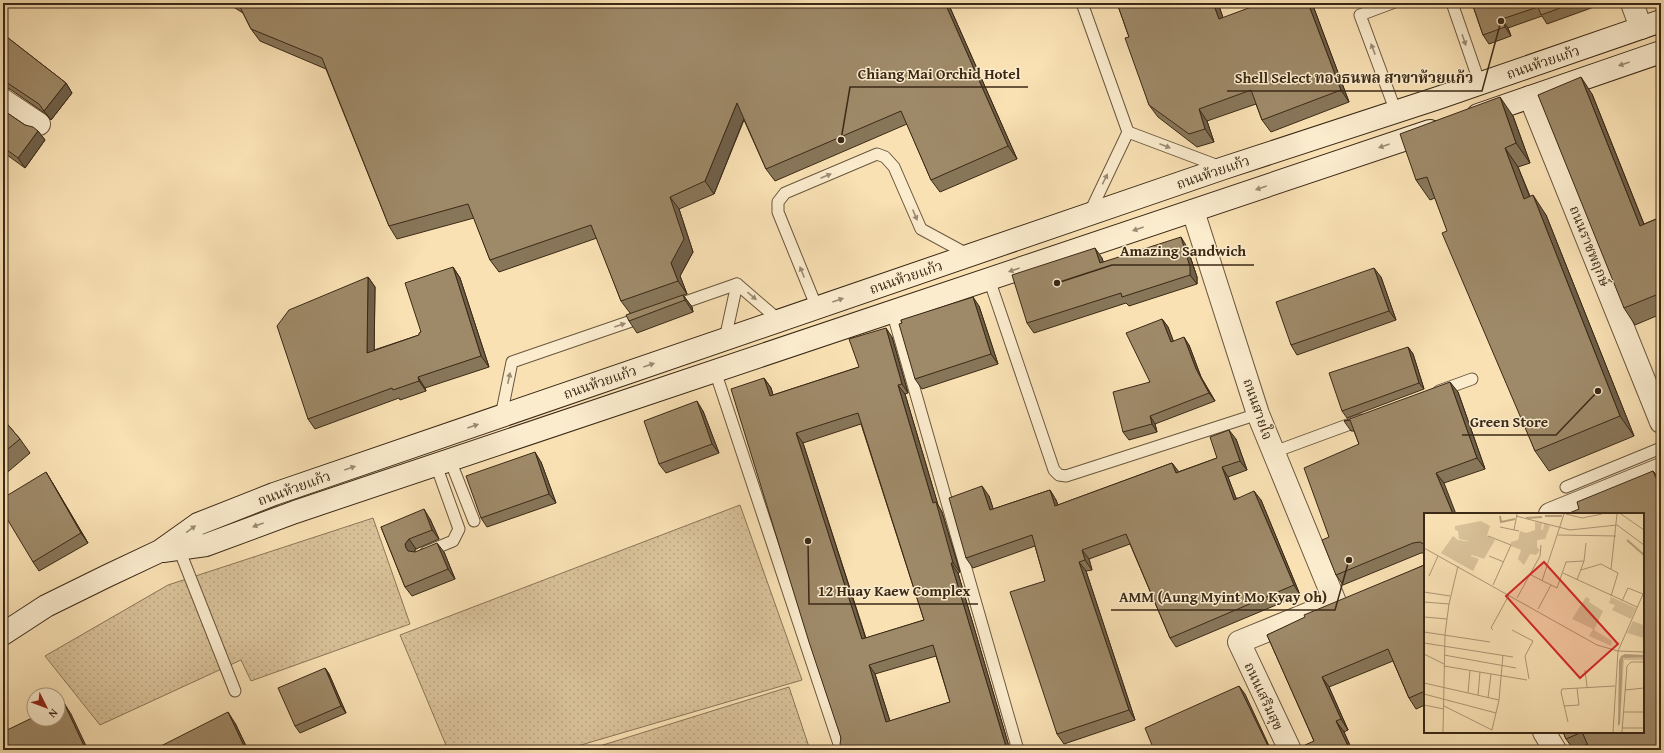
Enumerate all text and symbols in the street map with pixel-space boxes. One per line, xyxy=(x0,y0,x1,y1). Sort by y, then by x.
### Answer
one-way arrow xyxy=(1462,34,1468,46)
street label: ถนนห้วยแก้ว xyxy=(1504,40,1582,84)
one-way arrow xyxy=(1369,43,1375,55)
callout: Chiang Mai Orchid Hotel xyxy=(850,60,1028,87)
one-way arrow xyxy=(1618,62,1630,68)
text: Chiang Mai Orchid Hotel xyxy=(858,63,1021,84)
callout: Shell Select ทองธนพล สาขาห้วยแก้ว xyxy=(1227,64,1482,91)
text: Shell Select ทองธนพล สาขาห้วยแก้ว xyxy=(1235,67,1473,88)
one-way arrow xyxy=(1159,143,1171,149)
one-way arrow xyxy=(1378,144,1390,150)
street label: ถนนห้วยแก้ว xyxy=(1174,150,1252,194)
one-way arrow xyxy=(820,173,831,179)
one-way arrow xyxy=(1102,174,1108,185)
one-way arrow xyxy=(1254,185,1266,191)
street label: ถนนราชพฤกษ์ xyxy=(1565,202,1615,290)
one-way arrow xyxy=(912,209,918,221)
one-way arrow xyxy=(1131,226,1143,232)
callout: Amazing Sandwich xyxy=(1112,238,1254,265)
text: Amazing Sandwich xyxy=(1120,240,1246,261)
street label: ถนนห้วยแก้ว xyxy=(867,255,945,299)
one-way arrow xyxy=(799,265,805,277)
one-way arrow xyxy=(1008,268,1020,274)
one-way arrow xyxy=(747,292,757,301)
one-way arrow xyxy=(833,297,845,303)
one-way arrow xyxy=(614,321,626,327)
street label: ถนนห้วยแก้ว xyxy=(561,360,639,404)
one-way arrow xyxy=(644,362,656,368)
one-way arrow xyxy=(506,372,512,384)
street label: ถนนสายใจ xyxy=(1238,376,1278,442)
callout: Green Store xyxy=(1462,408,1556,435)
text: Green Store xyxy=(1470,411,1548,432)
one-way arrow xyxy=(468,422,480,428)
one-way arrow xyxy=(345,465,357,471)
street label: ถนนห้วยแก้ว xyxy=(255,466,333,510)
inset map xyxy=(1424,513,1644,733)
one-way arrow xyxy=(252,523,264,529)
one-way arrow xyxy=(186,524,197,533)
callout: 12 Huay Kaew Complex xyxy=(809,577,978,604)
text: 12 Huay Kaew Complex xyxy=(818,580,970,601)
callout: AMM (Aung Myint Mo Kyay Oh) xyxy=(1111,583,1335,610)
text: AMM (Aung Myint Mo Kyay Oh) xyxy=(1119,586,1327,607)
street label: ถนนเสริมสุข xyxy=(1240,659,1288,733)
north arrow xyxy=(26,687,66,727)
text: N xyxy=(45,706,62,722)

